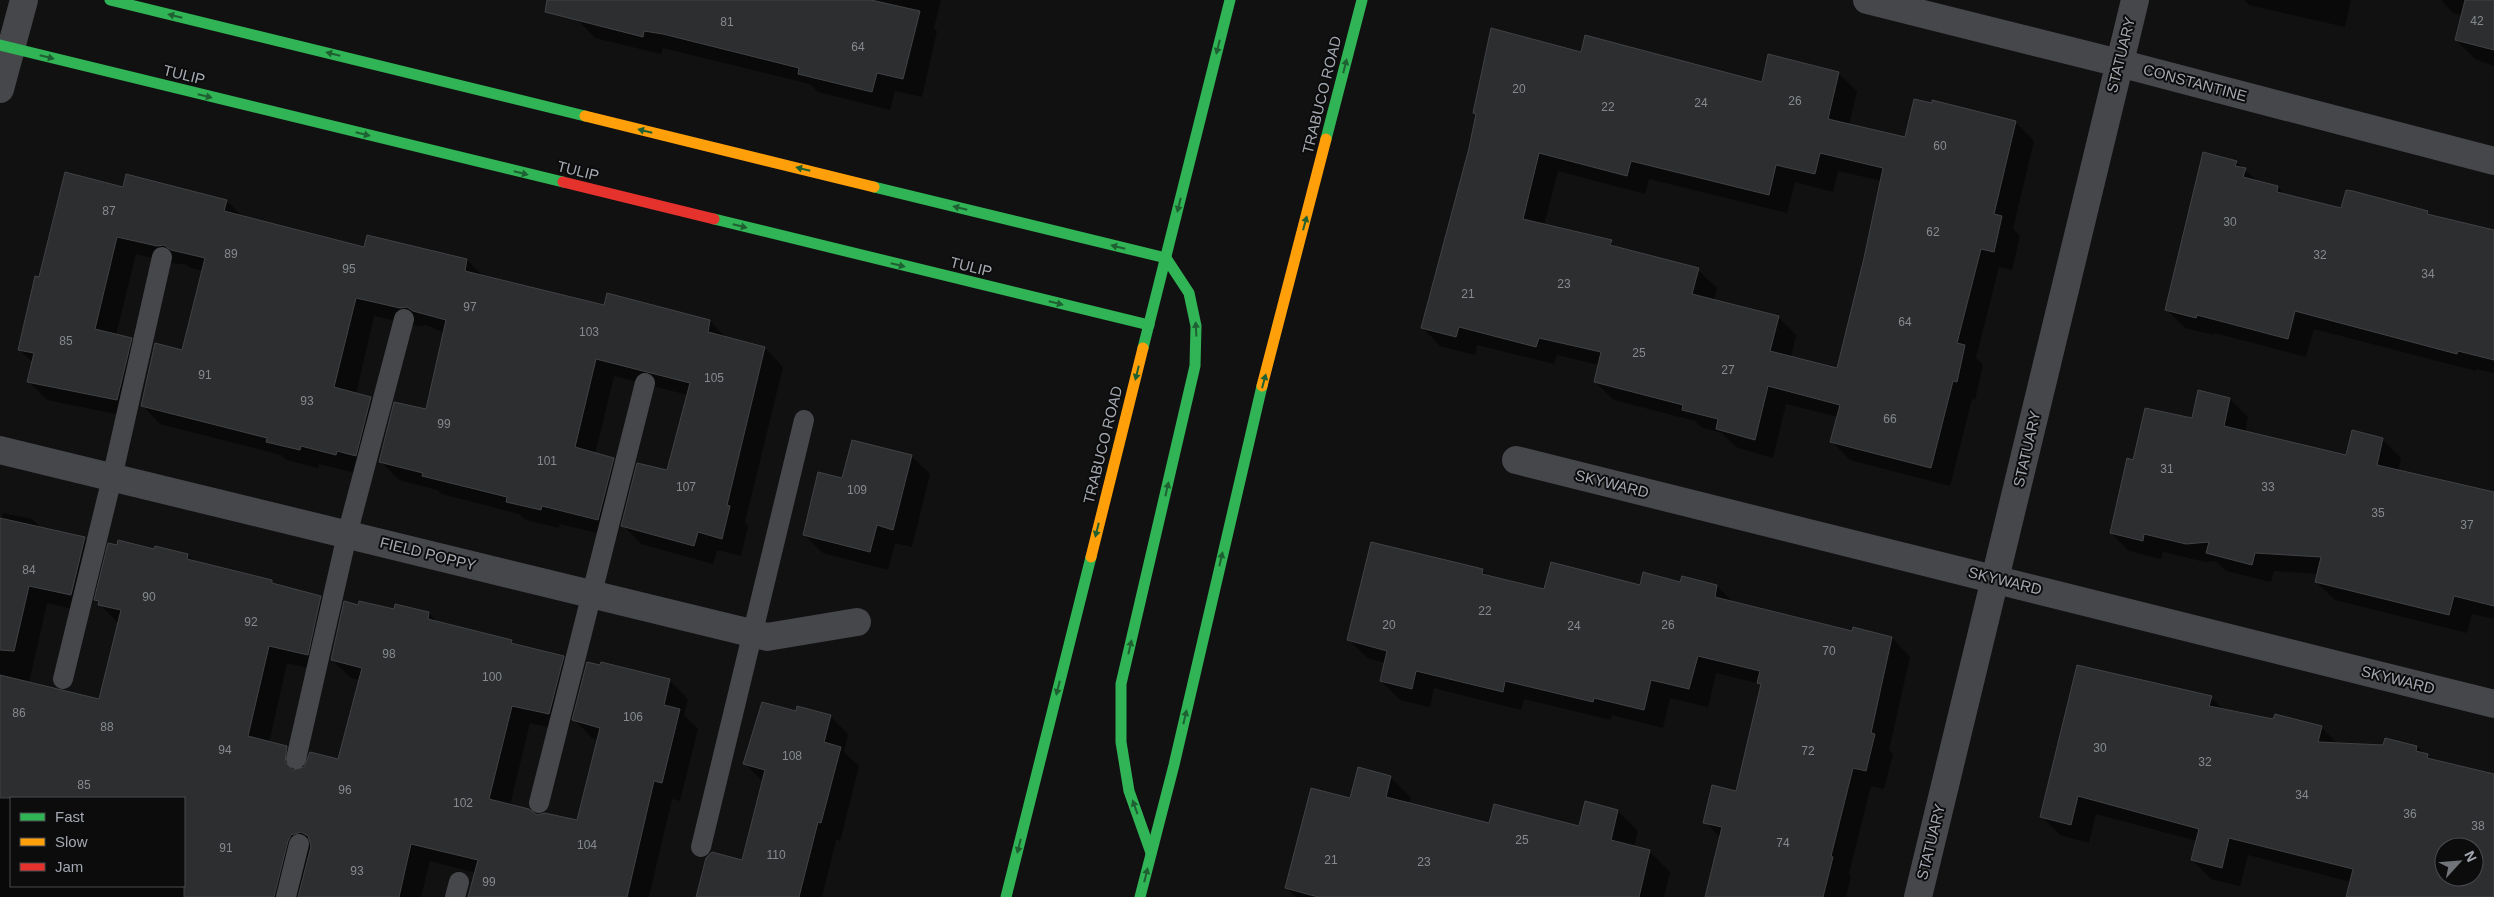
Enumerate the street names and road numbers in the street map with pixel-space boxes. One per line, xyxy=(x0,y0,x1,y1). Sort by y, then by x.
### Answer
street label: STATUARY xyxy=(2103,15,2138,95)
street label: TRABUCO ROAD xyxy=(1299,34,1344,156)
street label: TULIP xyxy=(161,61,207,88)
street label: CONSTANTINE xyxy=(2142,61,2249,104)
street label: TULIP xyxy=(555,157,601,184)
street label: TULIP xyxy=(948,253,994,280)
street label: TRABUCO ROAD xyxy=(1080,384,1125,506)
street label: STATUARY xyxy=(2010,409,2044,489)
street label: SKYWARD xyxy=(1574,466,1651,501)
street label: FIELD POPPY xyxy=(378,533,478,574)
street label: SKYWARD xyxy=(1967,563,2044,598)
street label: SKYWARD xyxy=(2360,662,2437,697)
street label: STATUARY xyxy=(1913,802,1948,882)

